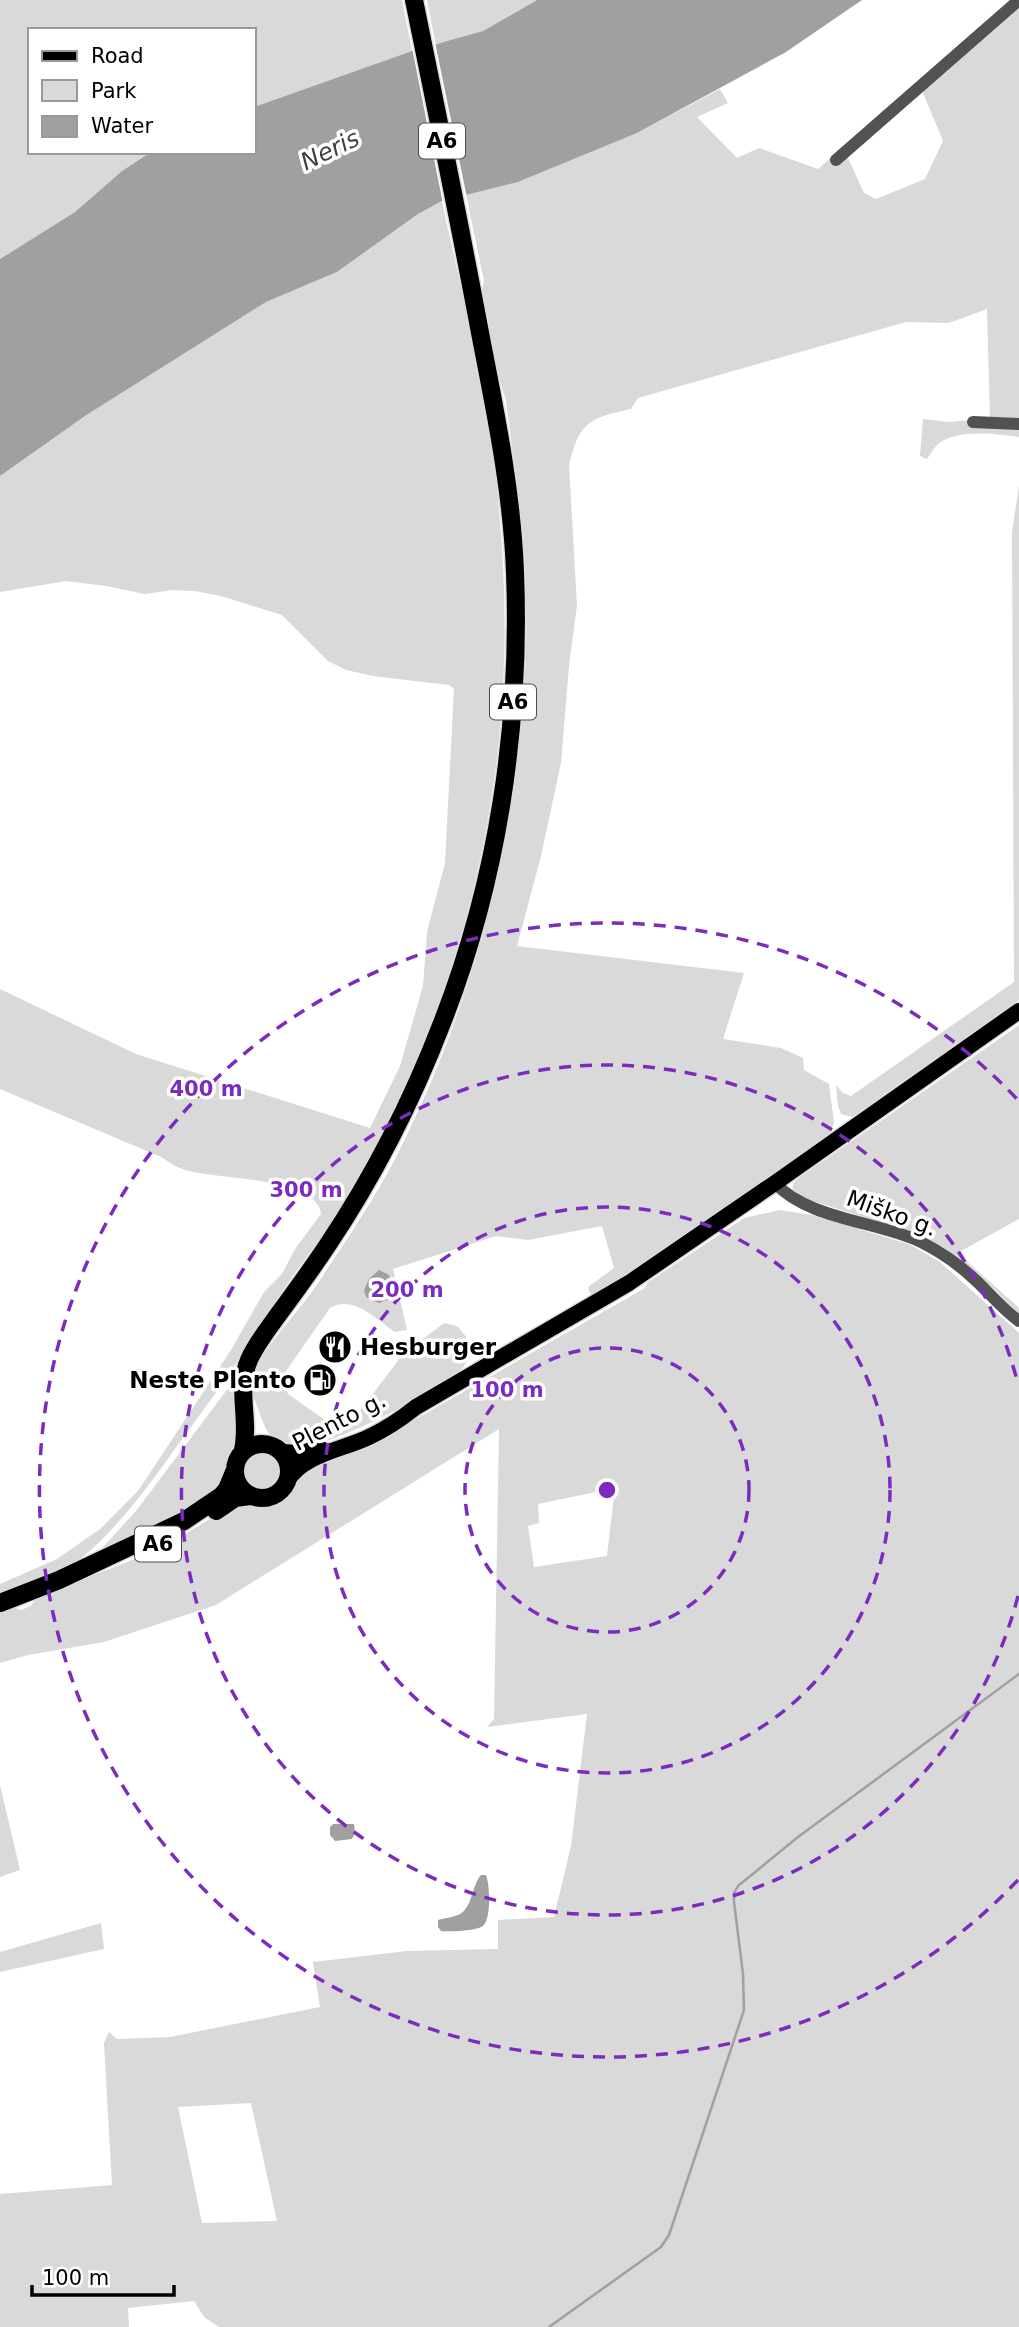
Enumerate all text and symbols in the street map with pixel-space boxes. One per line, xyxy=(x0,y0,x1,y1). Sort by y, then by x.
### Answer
legend xyxy=(28,28,256,154)
text: Road xyxy=(91,44,144,68)
text: Park xyxy=(91,79,137,103)
text: Water xyxy=(91,114,153,138)
water label: Neris xyxy=(296,124,364,176)
road number: A6 xyxy=(419,124,465,158)
road number: A6 xyxy=(490,684,536,720)
text: 400 m xyxy=(169,1077,243,1101)
text: 300 m xyxy=(269,1178,343,1202)
street label: Miško g. xyxy=(843,1185,941,1241)
text: 200 m xyxy=(370,1278,444,1302)
restaurant icon: Hesburger xyxy=(316,1328,354,1366)
place label: Hesburger xyxy=(360,1334,497,1360)
fuel station icon: Neste Plento xyxy=(301,1361,339,1399)
place label: Neste Plento xyxy=(129,1367,296,1393)
text: 100 m xyxy=(470,1378,544,1402)
street label: Plento g. xyxy=(288,1386,390,1456)
centre of rings xyxy=(595,1478,619,1502)
road number: A6 xyxy=(135,1526,181,1562)
scale bar xyxy=(32,2254,173,2298)
text: 100 m xyxy=(42,2266,109,2290)

